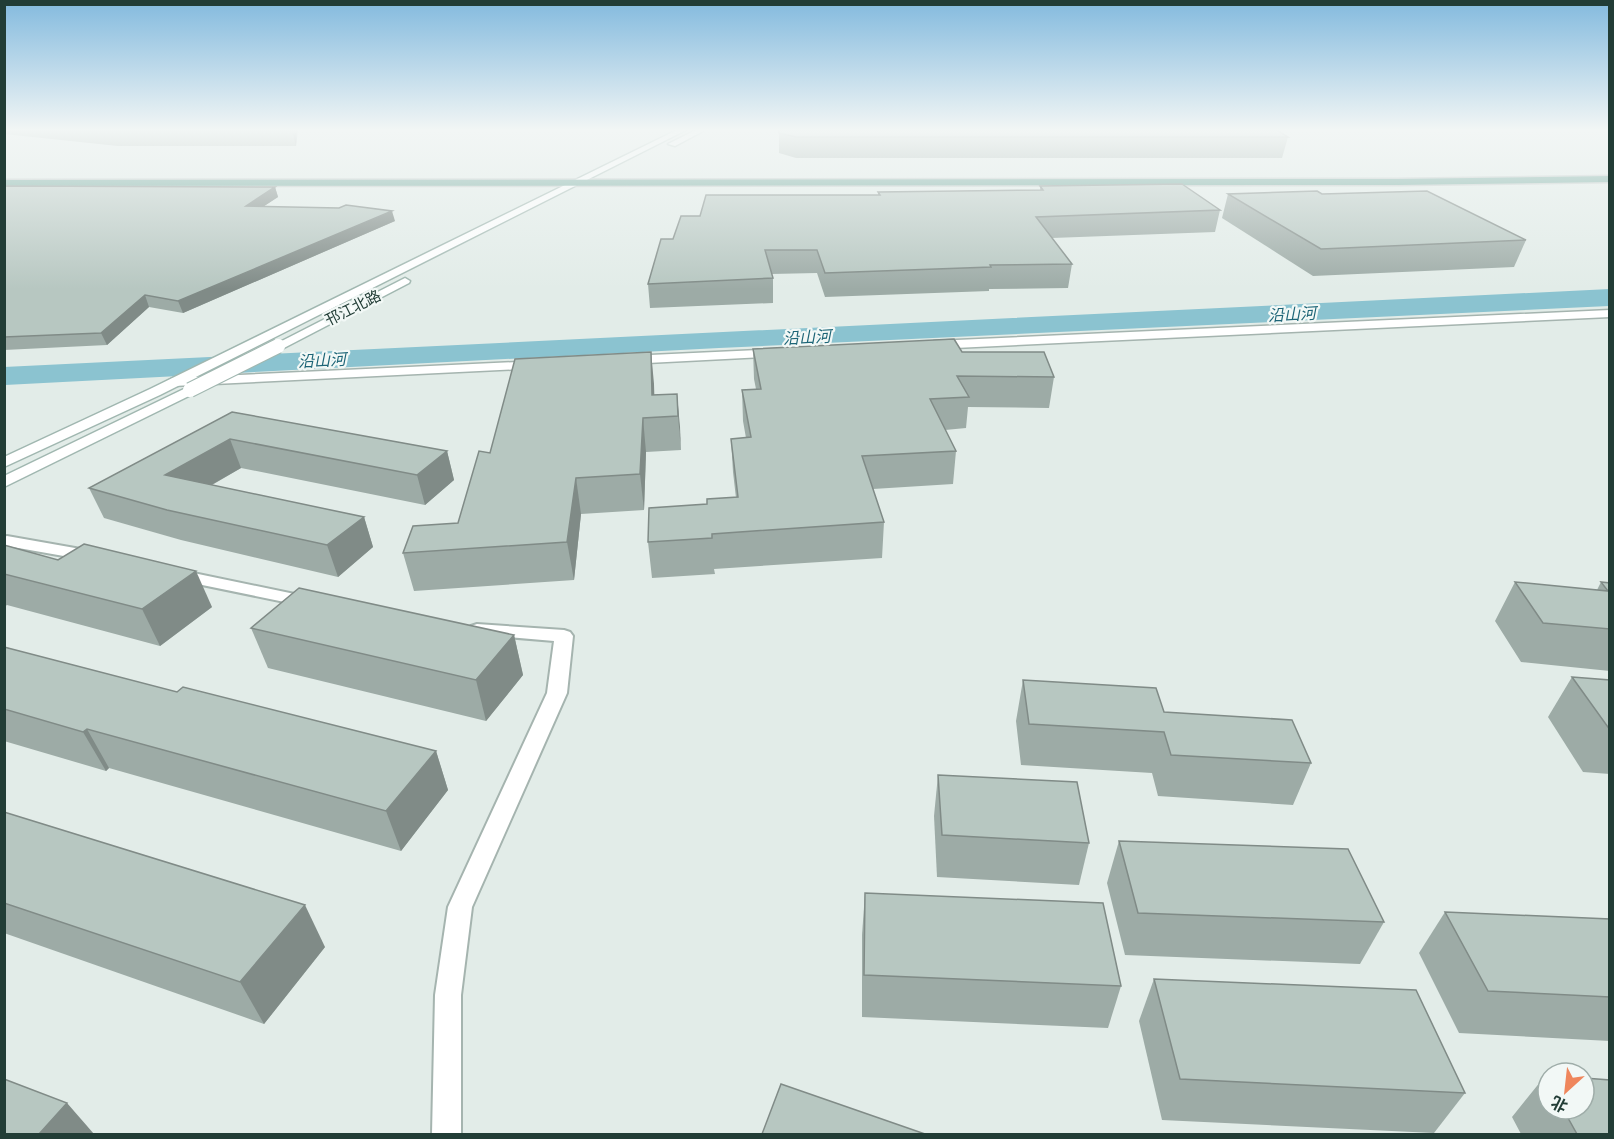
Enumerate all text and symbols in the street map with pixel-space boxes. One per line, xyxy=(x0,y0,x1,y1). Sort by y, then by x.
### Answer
street label: 邗江北路 xyxy=(322,286,384,330)
water label: 沿山河 xyxy=(1268,304,1320,326)
water label: 沿山河 xyxy=(783,327,835,349)
water label: 沿山河 xyxy=(298,350,350,372)
north arrow xyxy=(1536,1061,1596,1121)
text: 北 xyxy=(1548,1091,1571,1116)

